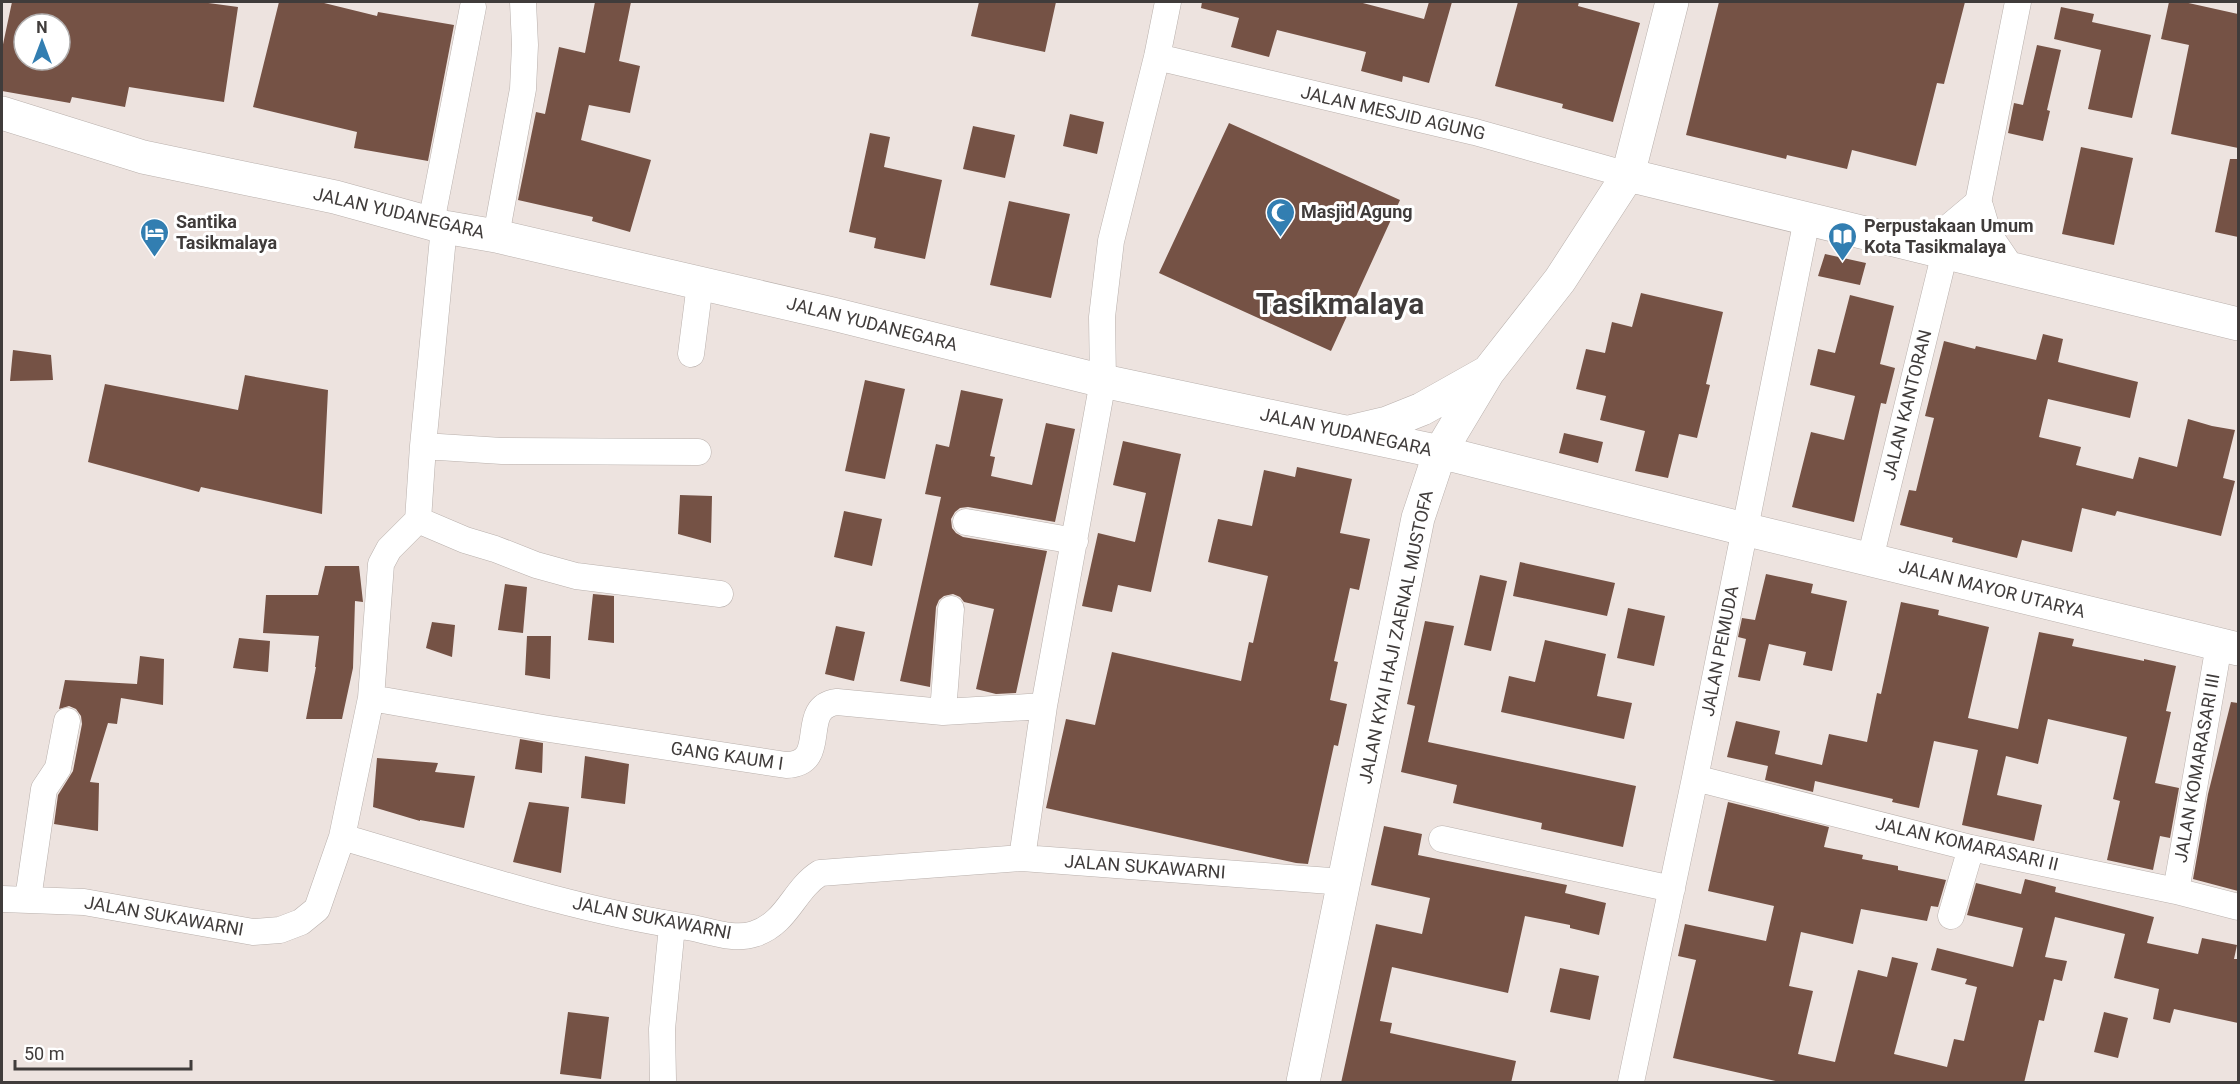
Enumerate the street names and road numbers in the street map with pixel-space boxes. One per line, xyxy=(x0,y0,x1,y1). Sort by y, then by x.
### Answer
street label: JALAN MESJID AGUNG xyxy=(1299,81,1487,144)
street label: JALAN YUDANEGARA xyxy=(311,183,487,243)
street label: JALAN YUDANEGARA xyxy=(785,292,960,355)
street label: JALAN KANTORAN xyxy=(1878,327,1935,482)
street label: JALAN YUDANEGARA xyxy=(1258,403,1434,460)
street label: JALAN KYAI HAJI ZAENAL MUSTOFA xyxy=(1354,488,1437,786)
street label: JALAN MAYOR UTARYA xyxy=(1897,555,2088,622)
street label: JALAN PEMUDA xyxy=(1697,584,1743,718)
street label: JALAN KOMARASARI III xyxy=(2170,672,2224,864)
street label: GANG KAUM I xyxy=(670,737,785,774)
street label: JALAN KOMARASARI II xyxy=(1874,812,2061,875)
street label: JALAN SUKAWARNI xyxy=(1064,850,1226,883)
street label: JALAN SUKAWARNI xyxy=(83,891,245,940)
street label: JALAN SUKAWARNI xyxy=(571,892,733,943)

